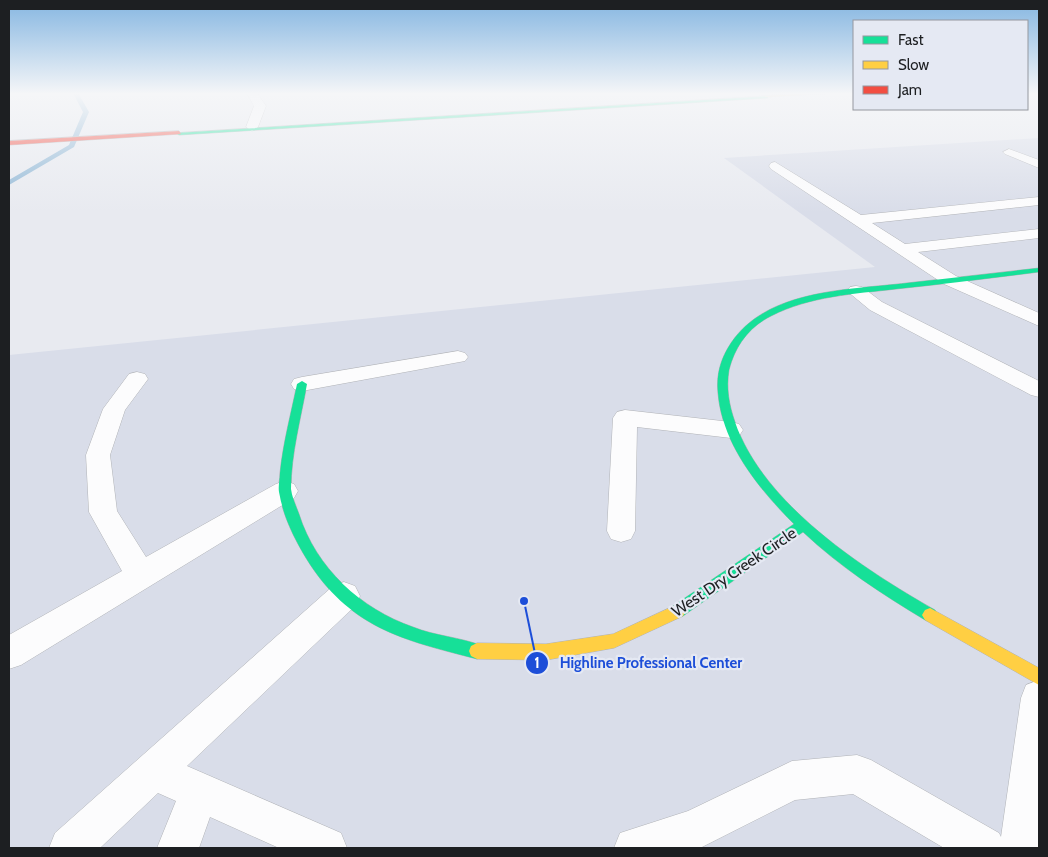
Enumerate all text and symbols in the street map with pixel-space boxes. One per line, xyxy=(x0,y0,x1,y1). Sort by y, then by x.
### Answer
legend xyxy=(853,20,1028,110)
text: Fast xyxy=(898,31,923,49)
text: Slow xyxy=(898,56,929,74)
text: Jam xyxy=(897,81,922,99)
street label: West Dry Creek Circle xyxy=(668,523,800,621)
callout: Highline Professional Center xyxy=(525,648,752,678)
text: 1 xyxy=(534,654,540,672)
text: Highline Professional Center xyxy=(560,654,742,672)

